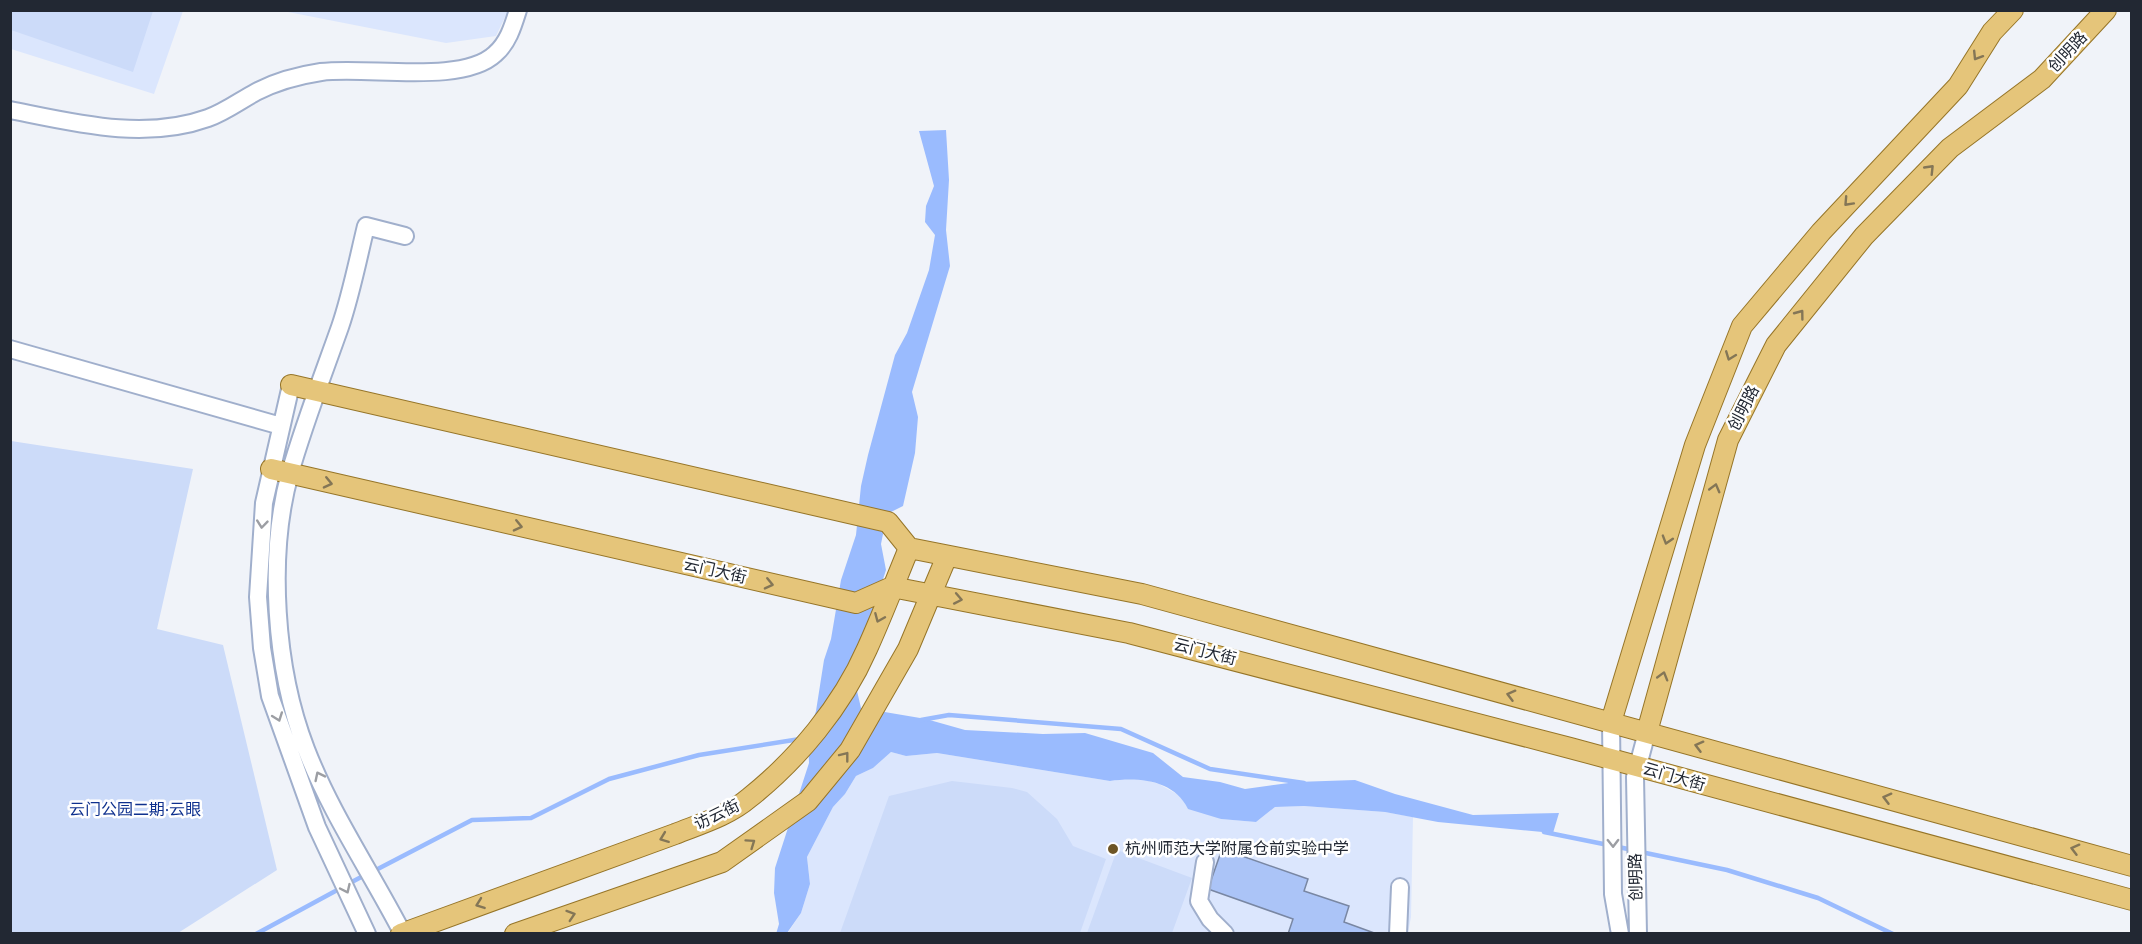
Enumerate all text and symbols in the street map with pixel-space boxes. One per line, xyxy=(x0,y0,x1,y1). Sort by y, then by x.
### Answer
street label: 创明路 xyxy=(2044,27,2092,77)
one-way arrow xyxy=(1972,50,1984,60)
one-way arrow xyxy=(1923,166,1934,176)
one-way arrow xyxy=(1845,195,1856,206)
one-way arrow xyxy=(1792,310,1803,321)
one-way arrow xyxy=(1725,349,1737,360)
street label: 创明路 xyxy=(1723,382,1765,434)
one-way arrow xyxy=(323,475,333,488)
one-way arrow xyxy=(1707,483,1720,493)
one-way arrow xyxy=(256,519,269,528)
one-way arrow xyxy=(513,519,523,532)
one-way arrow xyxy=(1662,534,1674,545)
street label: 云门大街 xyxy=(681,553,749,589)
one-way arrow xyxy=(764,576,774,589)
one-way arrow xyxy=(952,592,962,605)
one-way arrow xyxy=(874,612,886,623)
street label: 云门大街 xyxy=(1171,634,1239,670)
one-way arrow xyxy=(1656,671,1668,682)
one-way arrow xyxy=(1506,690,1517,702)
one-way arrow xyxy=(270,711,283,721)
one-way arrow xyxy=(1694,741,1704,754)
one-way arrow xyxy=(837,751,848,762)
street label: 云门大街 xyxy=(1640,758,1708,796)
one-way arrow xyxy=(314,771,326,782)
one-way arrow xyxy=(1882,793,1893,805)
street label: 访云街 xyxy=(691,795,743,835)
park label: 云门公园二期·云眼 xyxy=(69,799,201,821)
one-way arrow xyxy=(659,831,670,844)
place label: 杭州师范大学附属仓前实验中学 xyxy=(1125,838,1349,860)
one-way arrow xyxy=(1607,838,1619,847)
one-way arrow xyxy=(744,839,755,850)
marker: 杭州师范大学附属仓前实验中学 xyxy=(1106,842,1120,856)
one-way arrow xyxy=(2070,844,2080,857)
street label: 创明路 xyxy=(1625,853,1647,901)
one-way arrow xyxy=(338,883,350,894)
one-way arrow xyxy=(475,897,486,910)
one-way arrow xyxy=(565,910,576,922)

